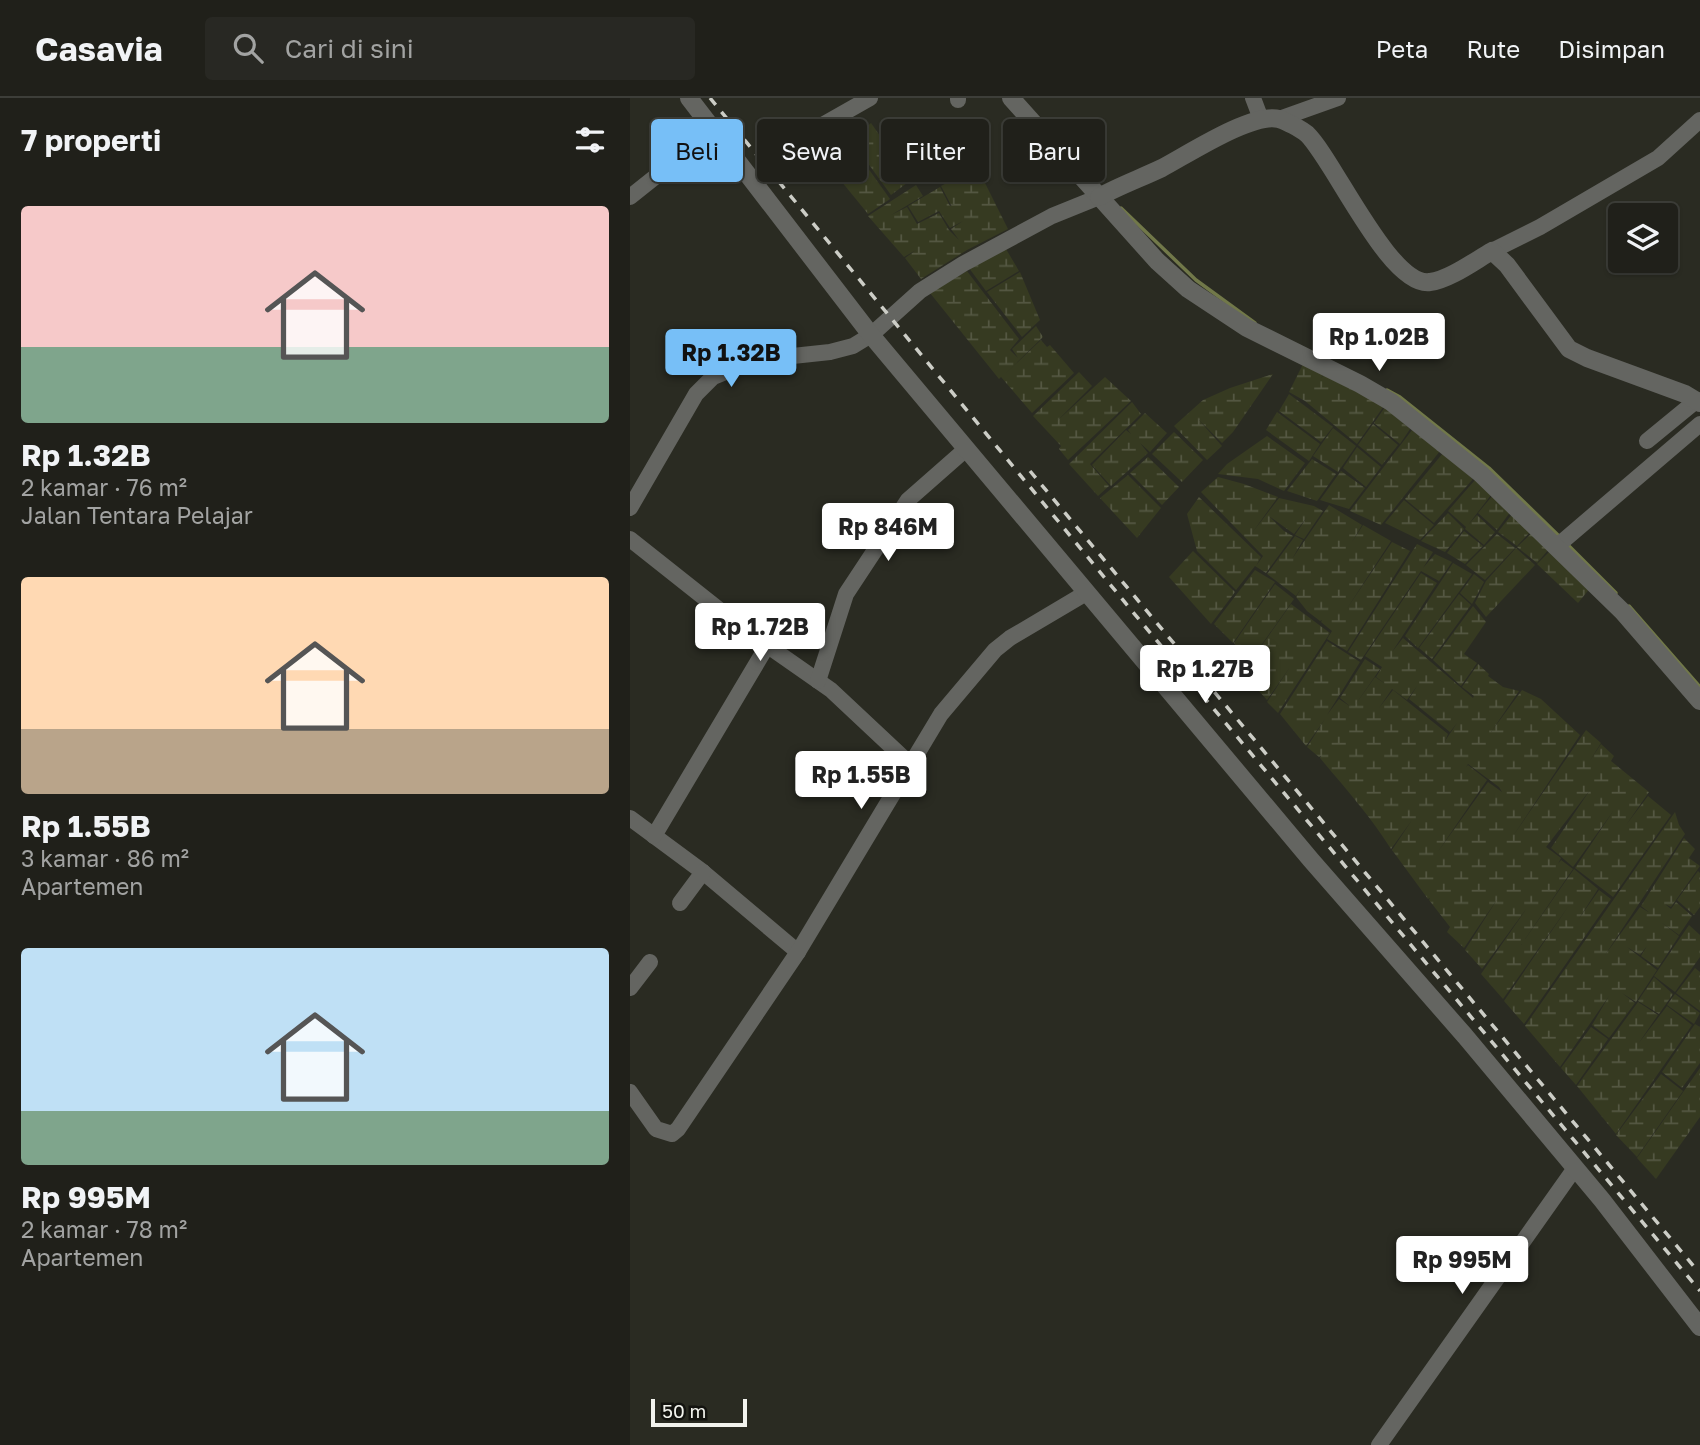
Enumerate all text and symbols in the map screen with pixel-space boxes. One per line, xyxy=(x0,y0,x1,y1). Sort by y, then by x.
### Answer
search box xyxy=(205,17,695,80)
text: Casavia xyxy=(35,29,163,68)
icon: search xyxy=(229,29,267,67)
text: Cari di sini xyxy=(285,33,414,64)
text: Peta xyxy=(1376,34,1428,63)
text: Rute xyxy=(1466,34,1520,63)
text: Disimpan xyxy=(1558,34,1665,63)
chip: Beli xyxy=(651,119,743,182)
chip: Sewa xyxy=(757,119,867,182)
chip: Filter xyxy=(881,119,989,182)
chip: Baru xyxy=(1003,119,1105,182)
icon: filters xyxy=(571,121,609,159)
text: 7 properti xyxy=(21,122,161,158)
map controls xyxy=(1608,203,1678,273)
button: layers xyxy=(1608,203,1678,273)
icon: home xyxy=(252,252,378,378)
pin: Rp 1.02B xyxy=(1307,314,1451,373)
text: Rp 1.02B xyxy=(1329,322,1429,350)
pin: Rp 1.32B xyxy=(659,330,803,389)
text: Rp 1.32B xyxy=(681,338,781,366)
text: Rp 1.32B xyxy=(21,437,151,473)
text: 2 kamar · 76 m² xyxy=(21,473,187,501)
text: Jalan Tentara Pelajar xyxy=(21,501,253,529)
pin: Rp 846M xyxy=(823,504,953,563)
text: Rp 846M xyxy=(838,512,938,540)
pin: Rp 1.72B xyxy=(688,603,832,663)
text: Rp 1.72B xyxy=(711,612,809,640)
icon: home xyxy=(252,623,378,749)
pin: Rp 1.27B xyxy=(1133,646,1277,705)
text: Rp 1.27B xyxy=(1156,654,1254,682)
pin: Rp 1.55B xyxy=(789,752,933,811)
text: Rp 1.55B xyxy=(811,760,911,788)
text: Rp 1.55B xyxy=(21,808,151,844)
text: 3 kamar · 86 m² xyxy=(21,844,189,872)
text: Apartemen xyxy=(21,872,143,900)
icon: home xyxy=(252,994,378,1120)
text: Rp 995M xyxy=(21,1179,151,1215)
text: 2 kamar · 78 m² xyxy=(21,1215,187,1243)
pin: Rp 995M xyxy=(1397,1236,1527,1296)
text: Apartemen xyxy=(21,1243,143,1271)
text: Rp 995M xyxy=(1412,1245,1512,1273)
scale bar xyxy=(651,1396,747,1428)
text: 50 m xyxy=(662,1399,706,1422)

